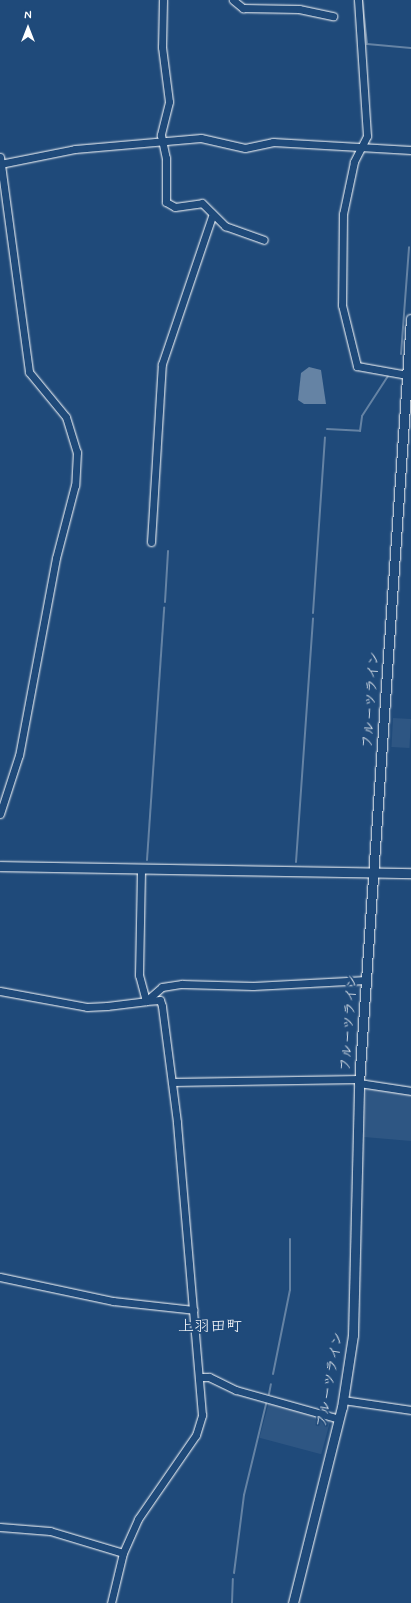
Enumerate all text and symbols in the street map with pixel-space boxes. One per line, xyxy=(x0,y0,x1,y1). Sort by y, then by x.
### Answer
north arrow xyxy=(8,8,48,48)
text: N xyxy=(24,9,32,23)
street label: フルーツライン xyxy=(359,650,383,750)
street label: フルーツライン xyxy=(337,973,361,1073)
district label: 上羽田町 xyxy=(178,1317,242,1337)
street label: フルーツライン xyxy=(313,1330,347,1430)

